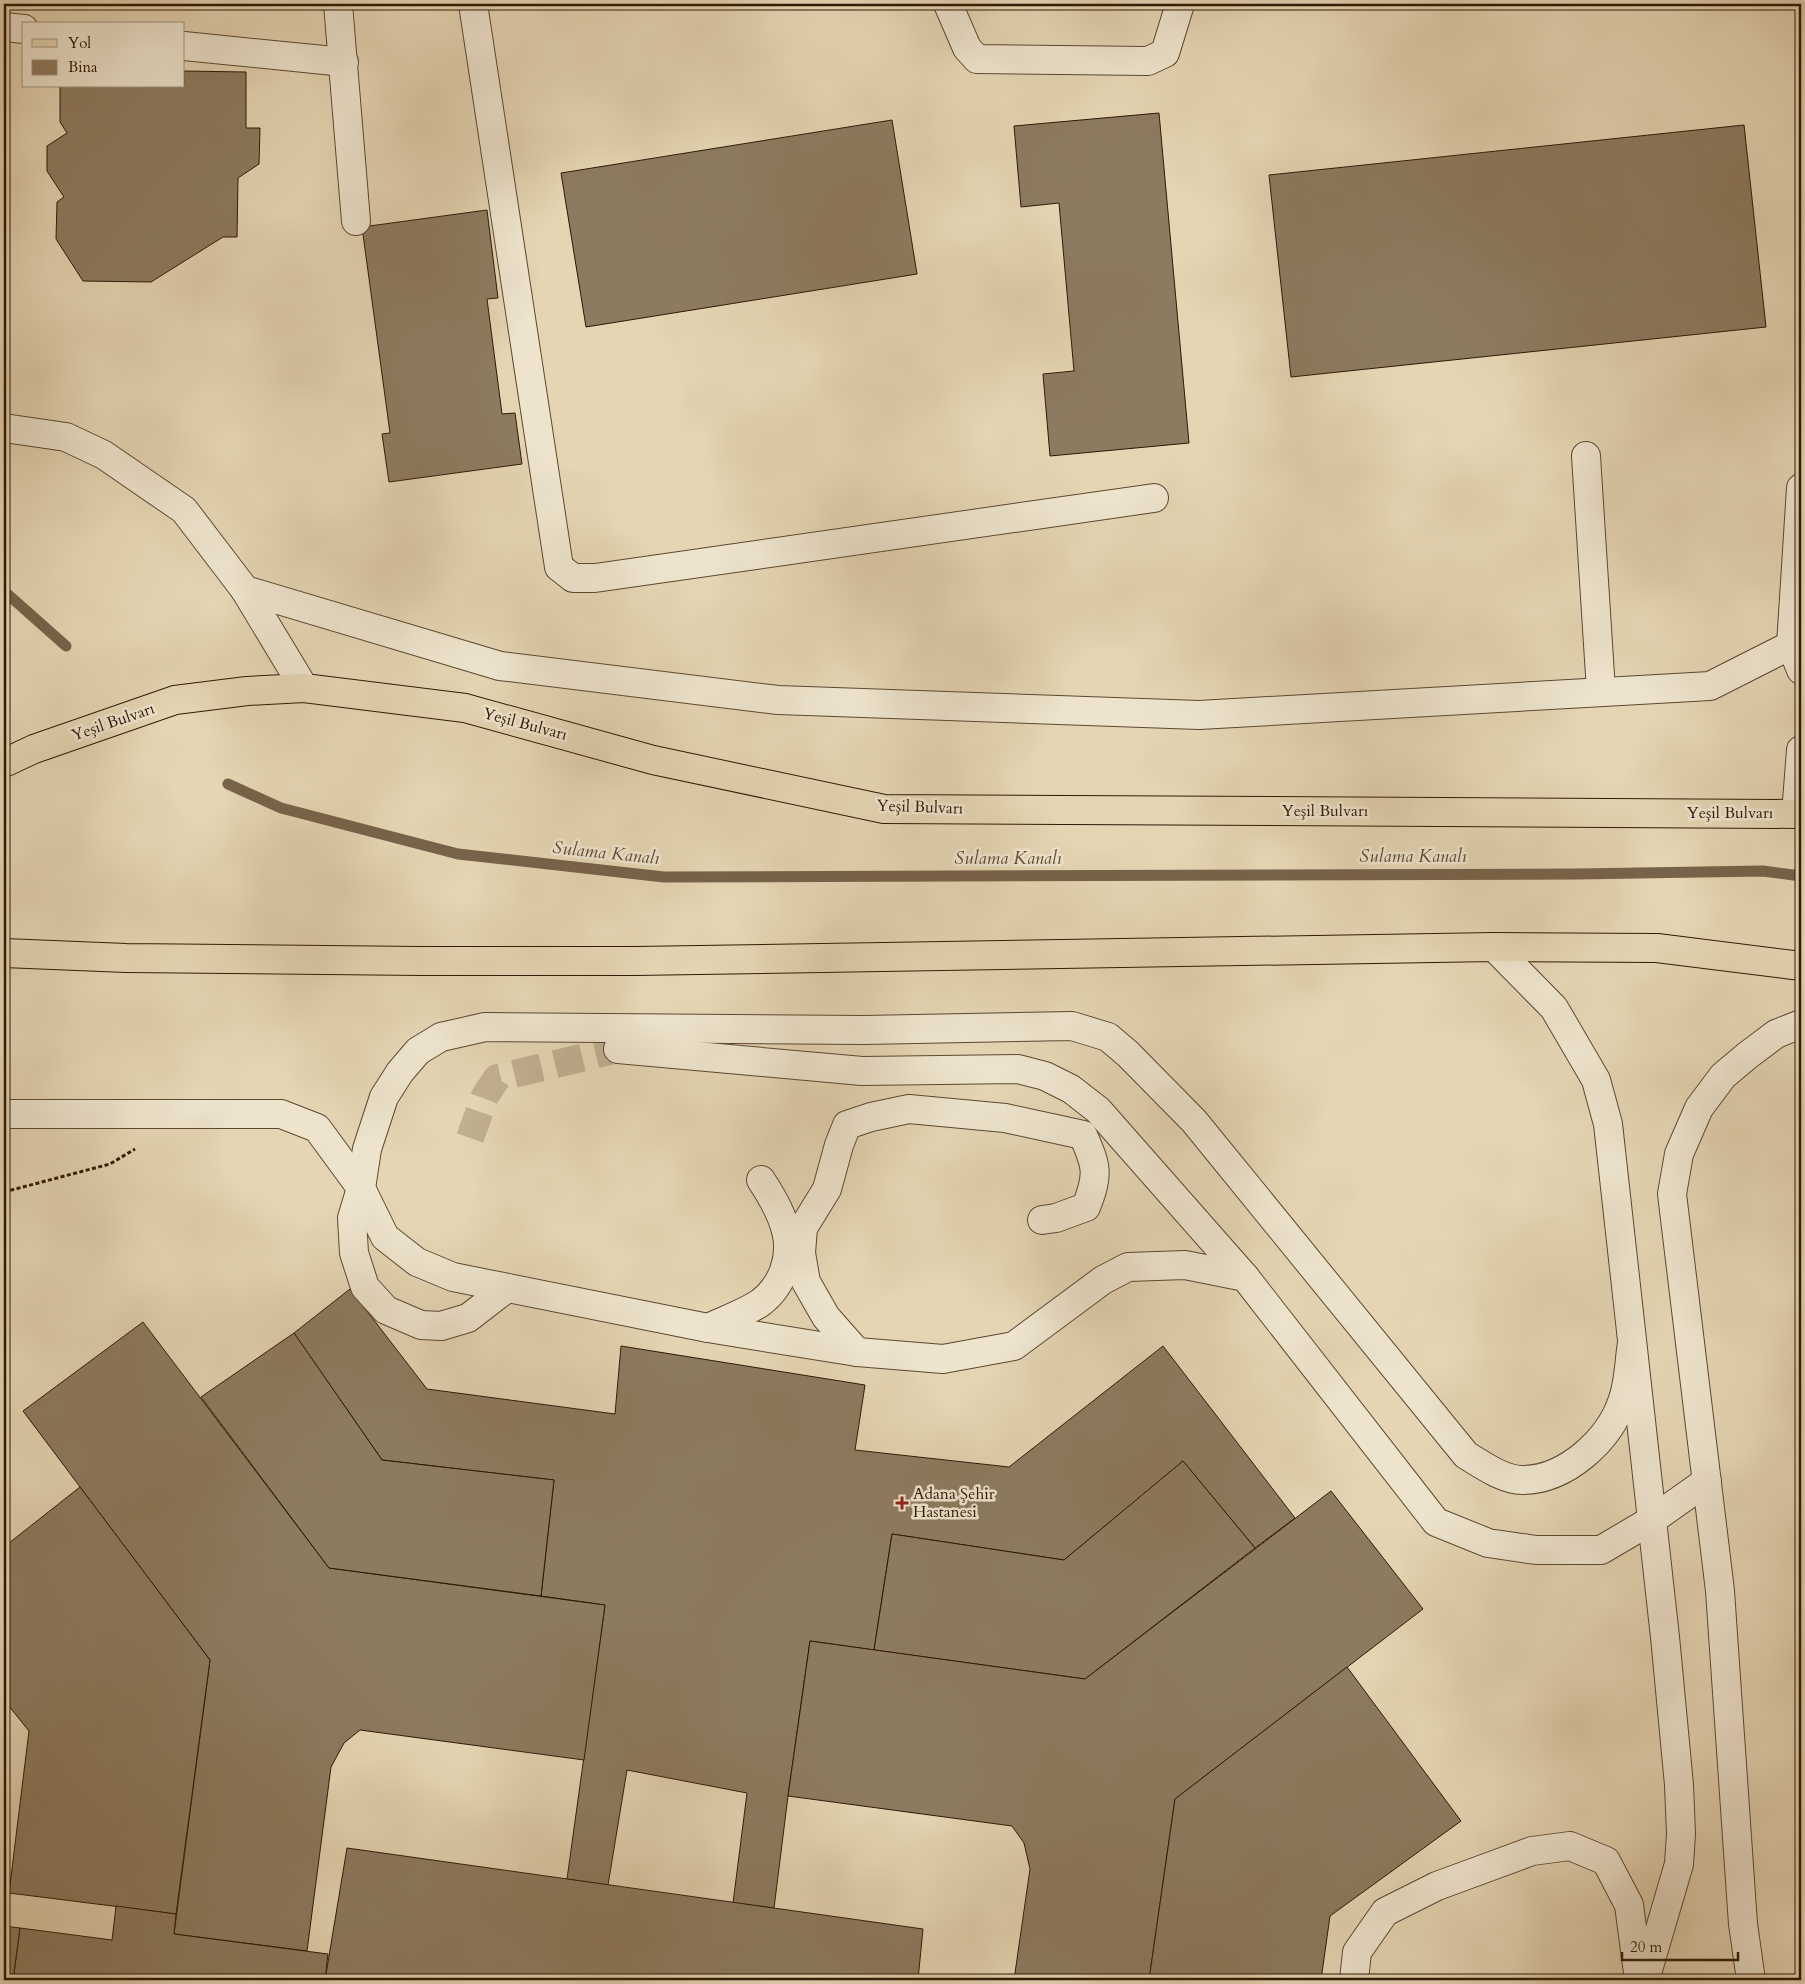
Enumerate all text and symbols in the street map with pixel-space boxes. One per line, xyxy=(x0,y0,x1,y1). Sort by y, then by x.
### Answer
legend xyxy=(22,22,185,88)
text: Yol xyxy=(68,33,91,53)
text: Bina xyxy=(68,57,98,77)
street label: Yeşil Bulvarı xyxy=(69,697,158,746)
street label: Yeşil Bulvarı xyxy=(480,702,570,746)
street label: Yeşil Bulvarı xyxy=(876,794,964,820)
street label: Yeşil Bulvarı xyxy=(1282,800,1369,822)
street label: Yeşil Bulvarı xyxy=(1687,802,1774,824)
water label: Sulama Kanalı xyxy=(551,835,661,871)
water label: Sulama Kanalı xyxy=(1359,844,1467,869)
water label: Sulama Kanalı xyxy=(954,846,1062,871)
place label: Adana Şehir Hastanesi xyxy=(913,1483,995,1523)
marker: Adana Şehir Hastanesi xyxy=(895,1496,909,1510)
scale bar xyxy=(1622,1929,1739,1961)
text: 20 m xyxy=(1630,1937,1662,1957)

